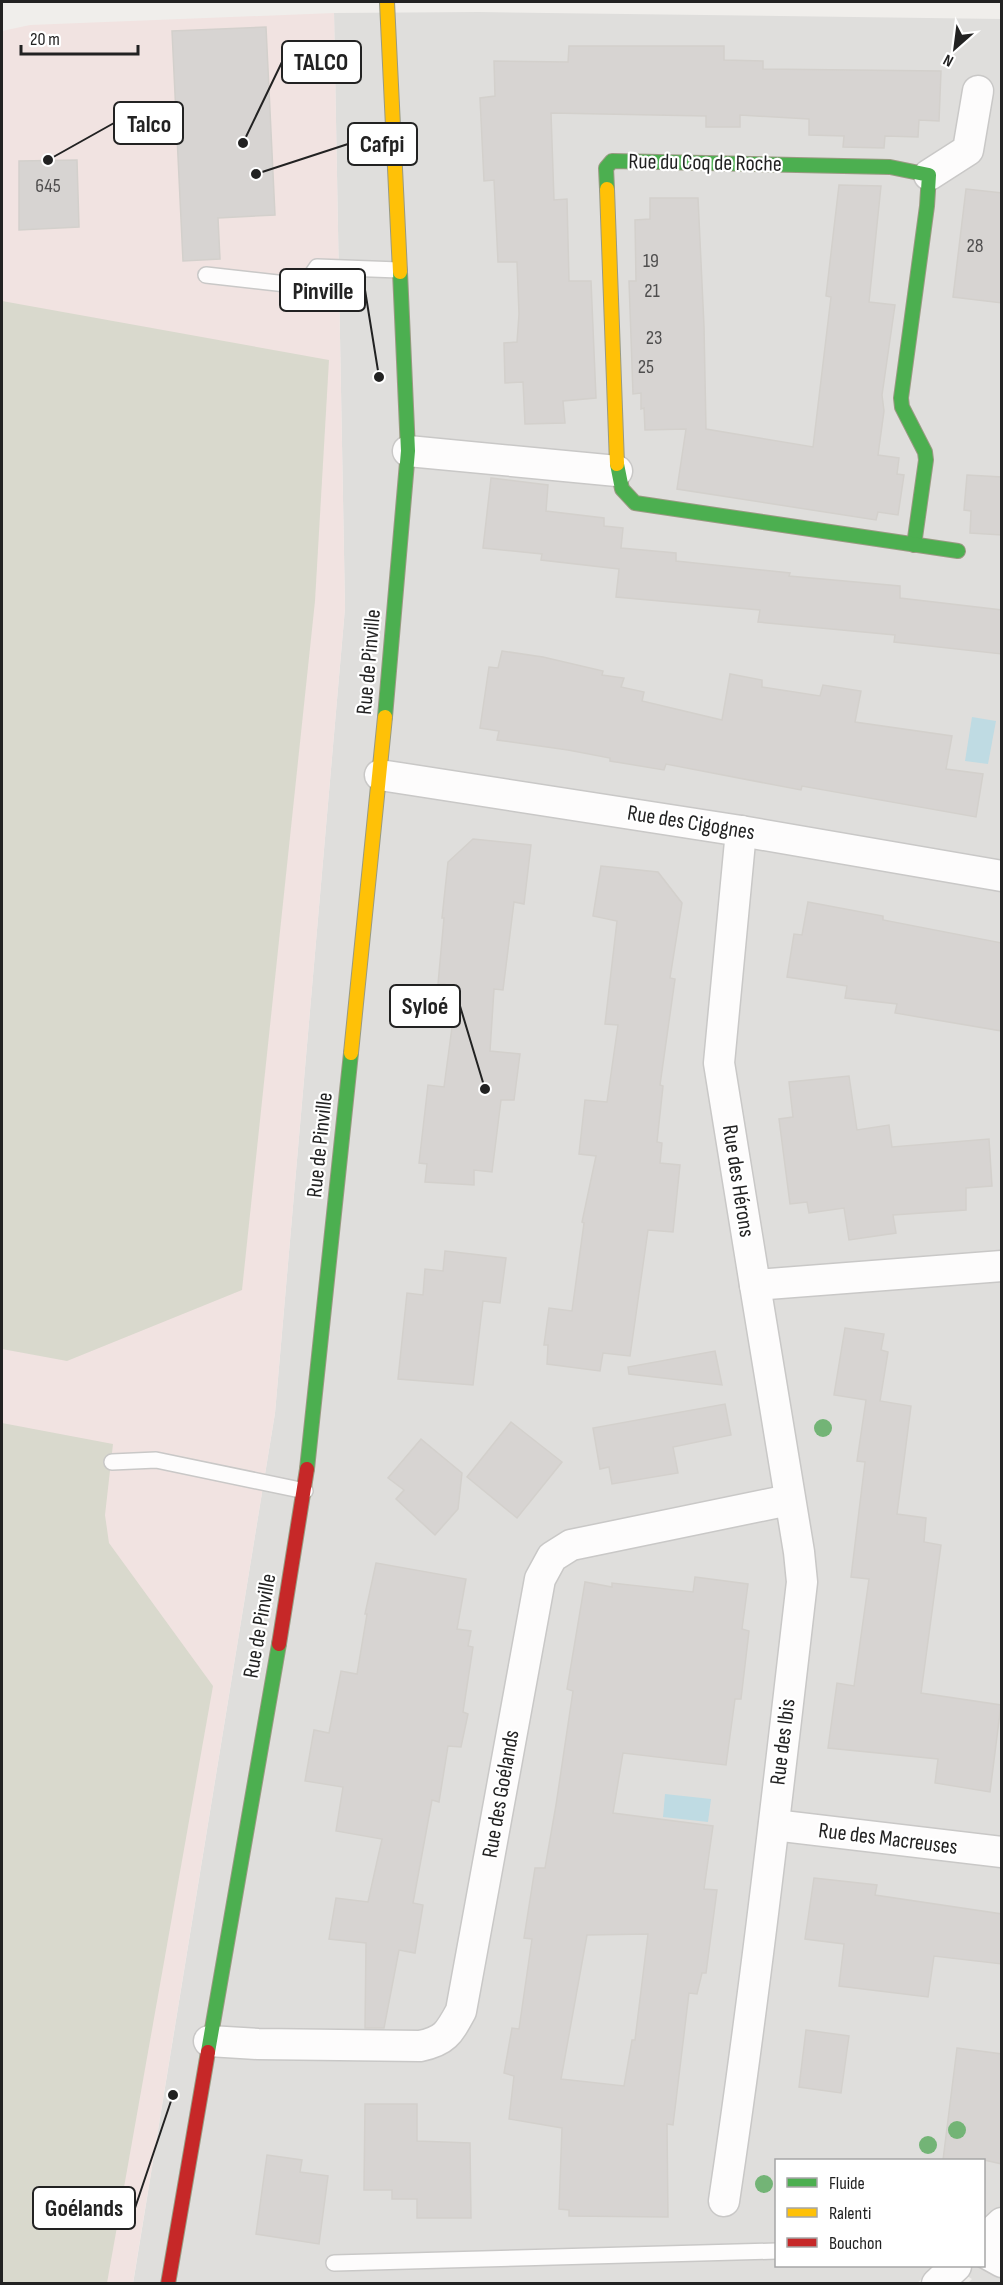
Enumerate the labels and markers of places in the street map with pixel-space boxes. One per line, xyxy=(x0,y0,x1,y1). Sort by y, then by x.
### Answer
callout: TALCO xyxy=(282,41,361,83)
callout: Talco xyxy=(114,102,183,144)
callout: Cafpi xyxy=(348,123,417,165)
callout: Pinville xyxy=(280,269,365,311)
callout: Syloé xyxy=(390,985,460,1027)
callout: Goélands xyxy=(33,2187,135,2229)

